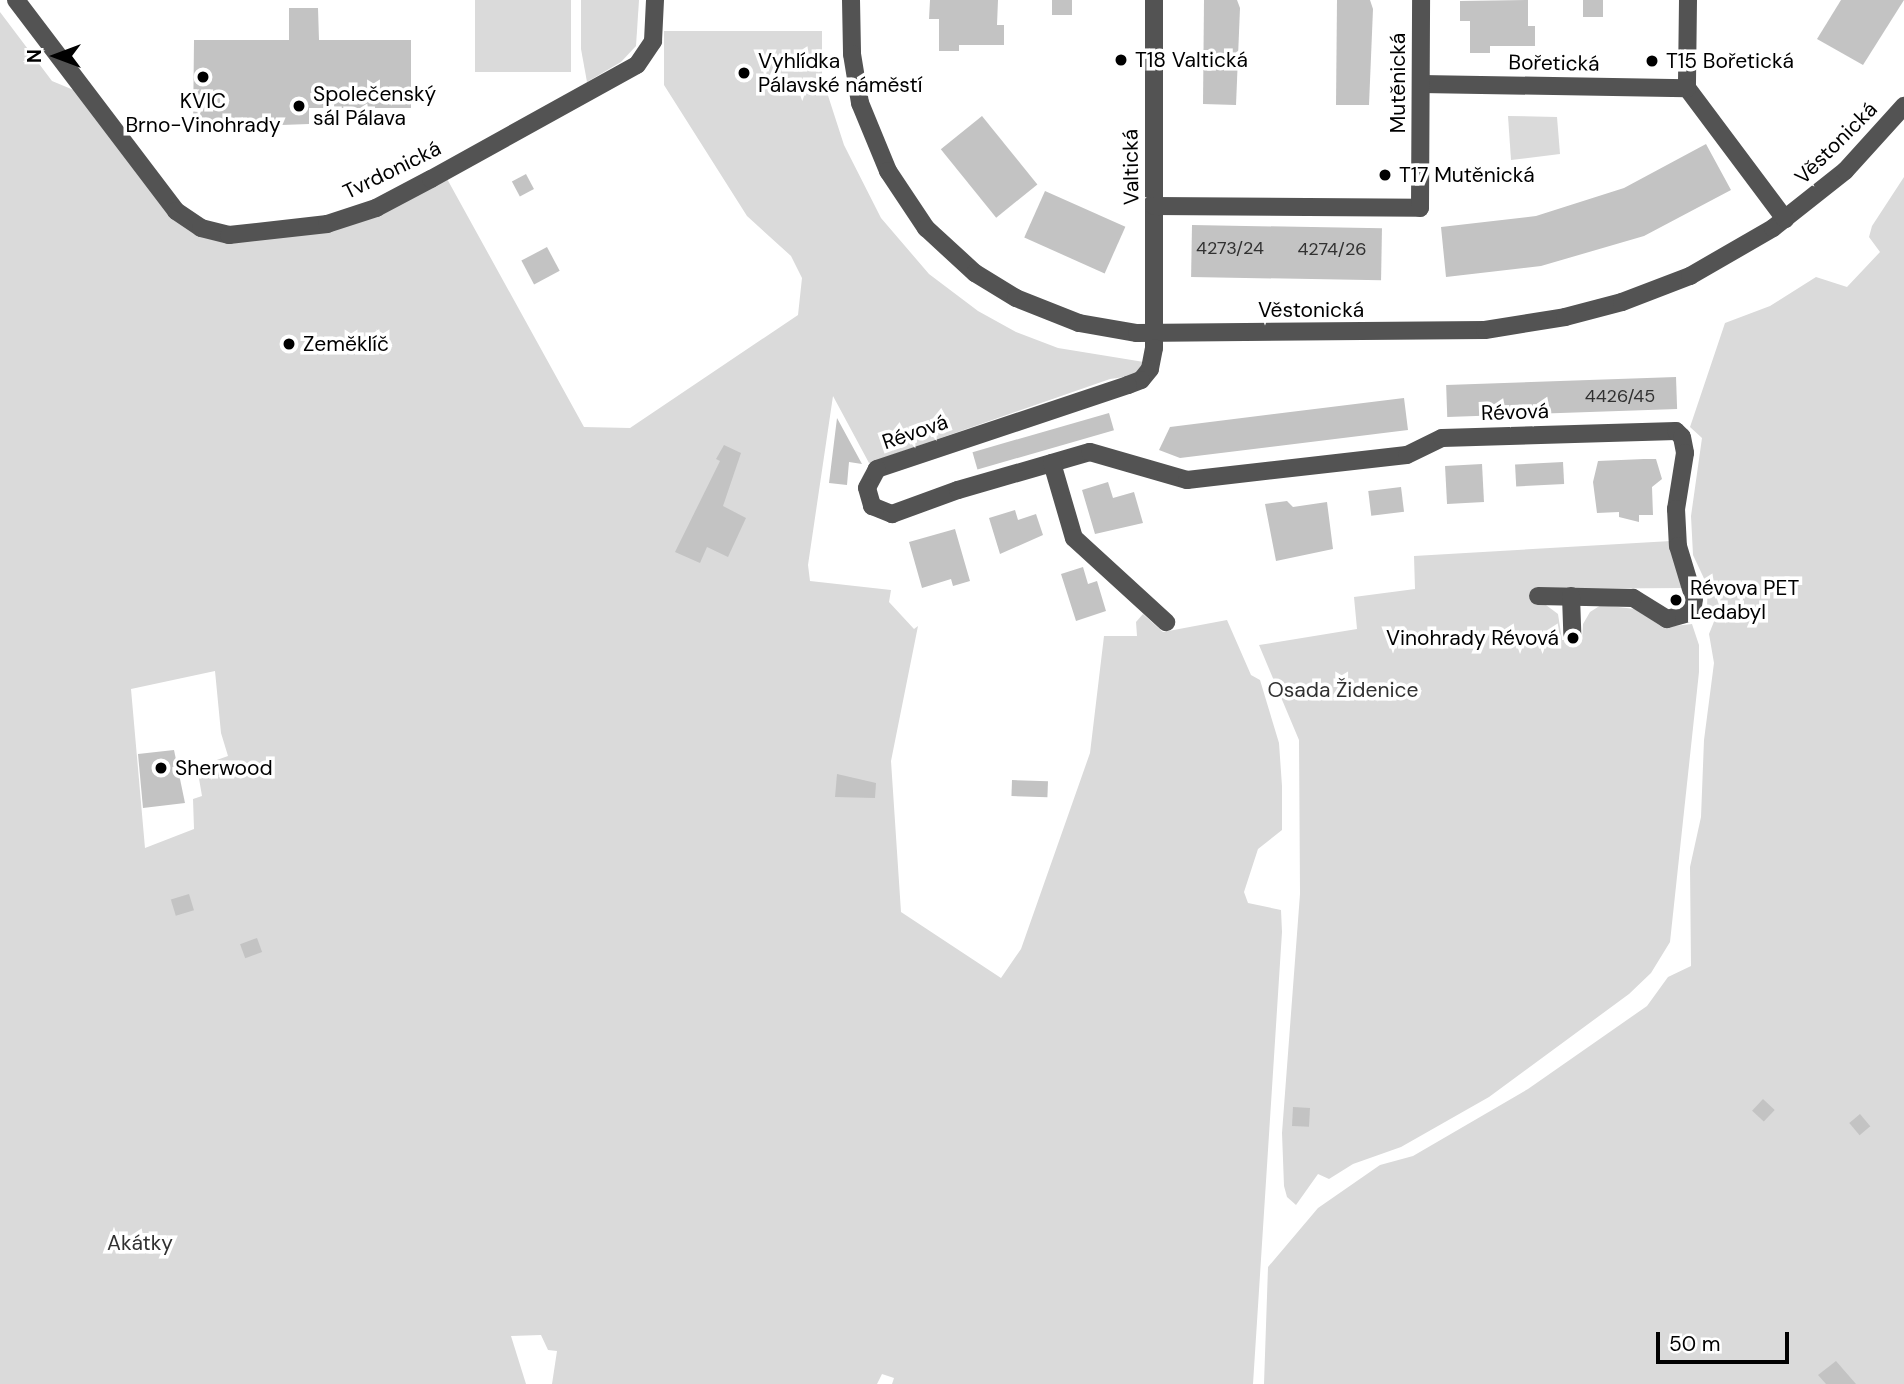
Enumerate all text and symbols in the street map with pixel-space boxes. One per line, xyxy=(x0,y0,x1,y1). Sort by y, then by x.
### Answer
north arrow xyxy=(21,21,91,91)
street label: Mutěnická xyxy=(1385,33,1411,133)
place label: T18 Valtická xyxy=(1135,47,1248,73)
place label: Vyhlídka Pálavské náměstí xyxy=(758,48,922,98)
place label: T15 Bořetická xyxy=(1666,48,1794,74)
text: N xyxy=(22,49,47,63)
street label: Bořetická xyxy=(1508,50,1600,76)
marker: T18 Valtická xyxy=(1113,52,1129,68)
marker: T15 Bořetická xyxy=(1644,53,1660,69)
marker: Vyhlídka Pálavské náměstí xyxy=(736,65,752,81)
marker: KVIC Brno-Vinohrady xyxy=(195,69,211,85)
place label: Společenský sál Pálava xyxy=(313,81,436,131)
place label: KVIC Brno-Vinohrady xyxy=(125,88,281,138)
street label: Věstonická xyxy=(1790,97,1882,189)
marker: Společenský sál Pálava xyxy=(291,98,307,114)
street label: Valtická xyxy=(1118,129,1144,205)
street label: Tvrdonická xyxy=(339,136,445,204)
place label: T17 Mutěnická xyxy=(1399,162,1535,188)
marker: T17 Mutěnická xyxy=(1377,167,1393,183)
house number: 4273/24 xyxy=(1196,237,1264,259)
house number: 4274/26 xyxy=(1297,238,1367,260)
street label: Věstonická xyxy=(1258,297,1364,323)
place label: Zeměklíč xyxy=(303,331,389,357)
marker: Zeměklíč xyxy=(281,336,297,352)
house number: 4426/45 xyxy=(1585,385,1655,407)
street label: Révová xyxy=(1481,398,1549,426)
street label: Révová xyxy=(879,409,951,455)
place label: Révova PET Ledabyl xyxy=(1690,575,1799,625)
marker: Révova PET Ledabyl xyxy=(1668,592,1684,608)
place label: Vinohrady Révová xyxy=(1386,625,1559,651)
marker: Vinohrady Révová xyxy=(1565,630,1581,646)
park label: Osada Židenice xyxy=(1268,677,1418,703)
place label: Sherwood xyxy=(175,755,273,781)
marker: Sherwood xyxy=(153,760,169,776)
park label: Akátky xyxy=(107,1230,173,1256)
scale bar xyxy=(1659,1318,1792,1362)
text: 50 m xyxy=(1669,1330,1720,1358)

